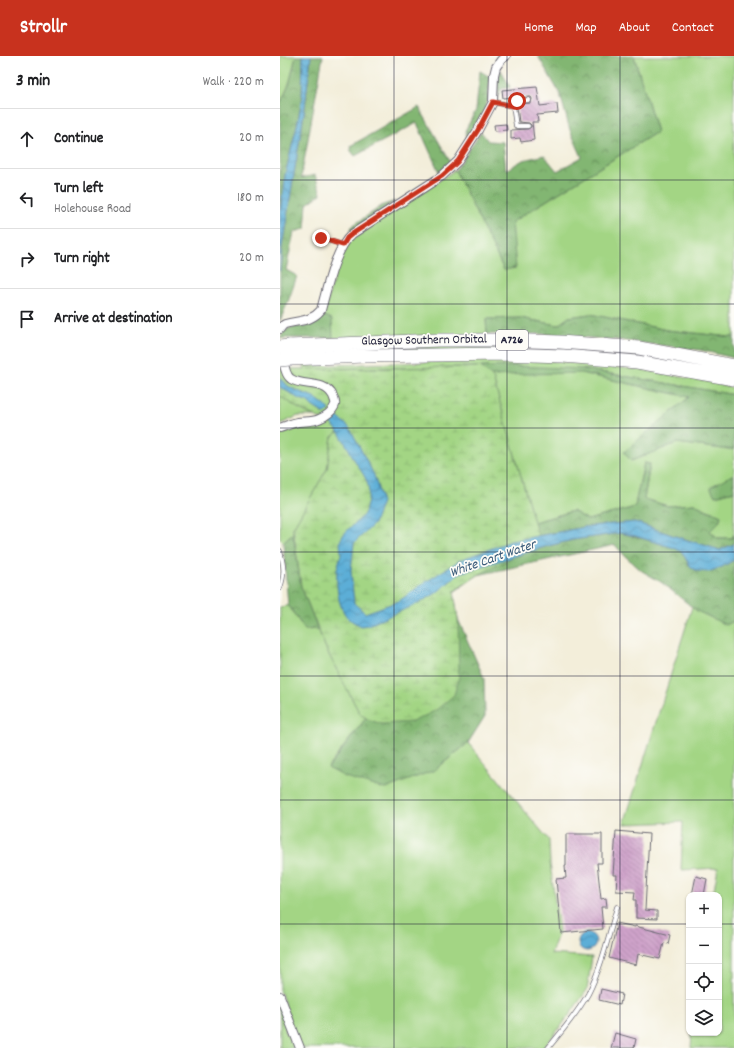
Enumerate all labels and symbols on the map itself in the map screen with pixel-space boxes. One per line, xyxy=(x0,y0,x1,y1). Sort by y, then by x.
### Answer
route start xyxy=(508,92,526,110)
route end xyxy=(312,229,330,247)
street label: Glasgow Southern Orbital xyxy=(361,330,487,352)
road number: A726 xyxy=(496,330,528,350)
water label: White Cart Water xyxy=(447,534,540,583)

